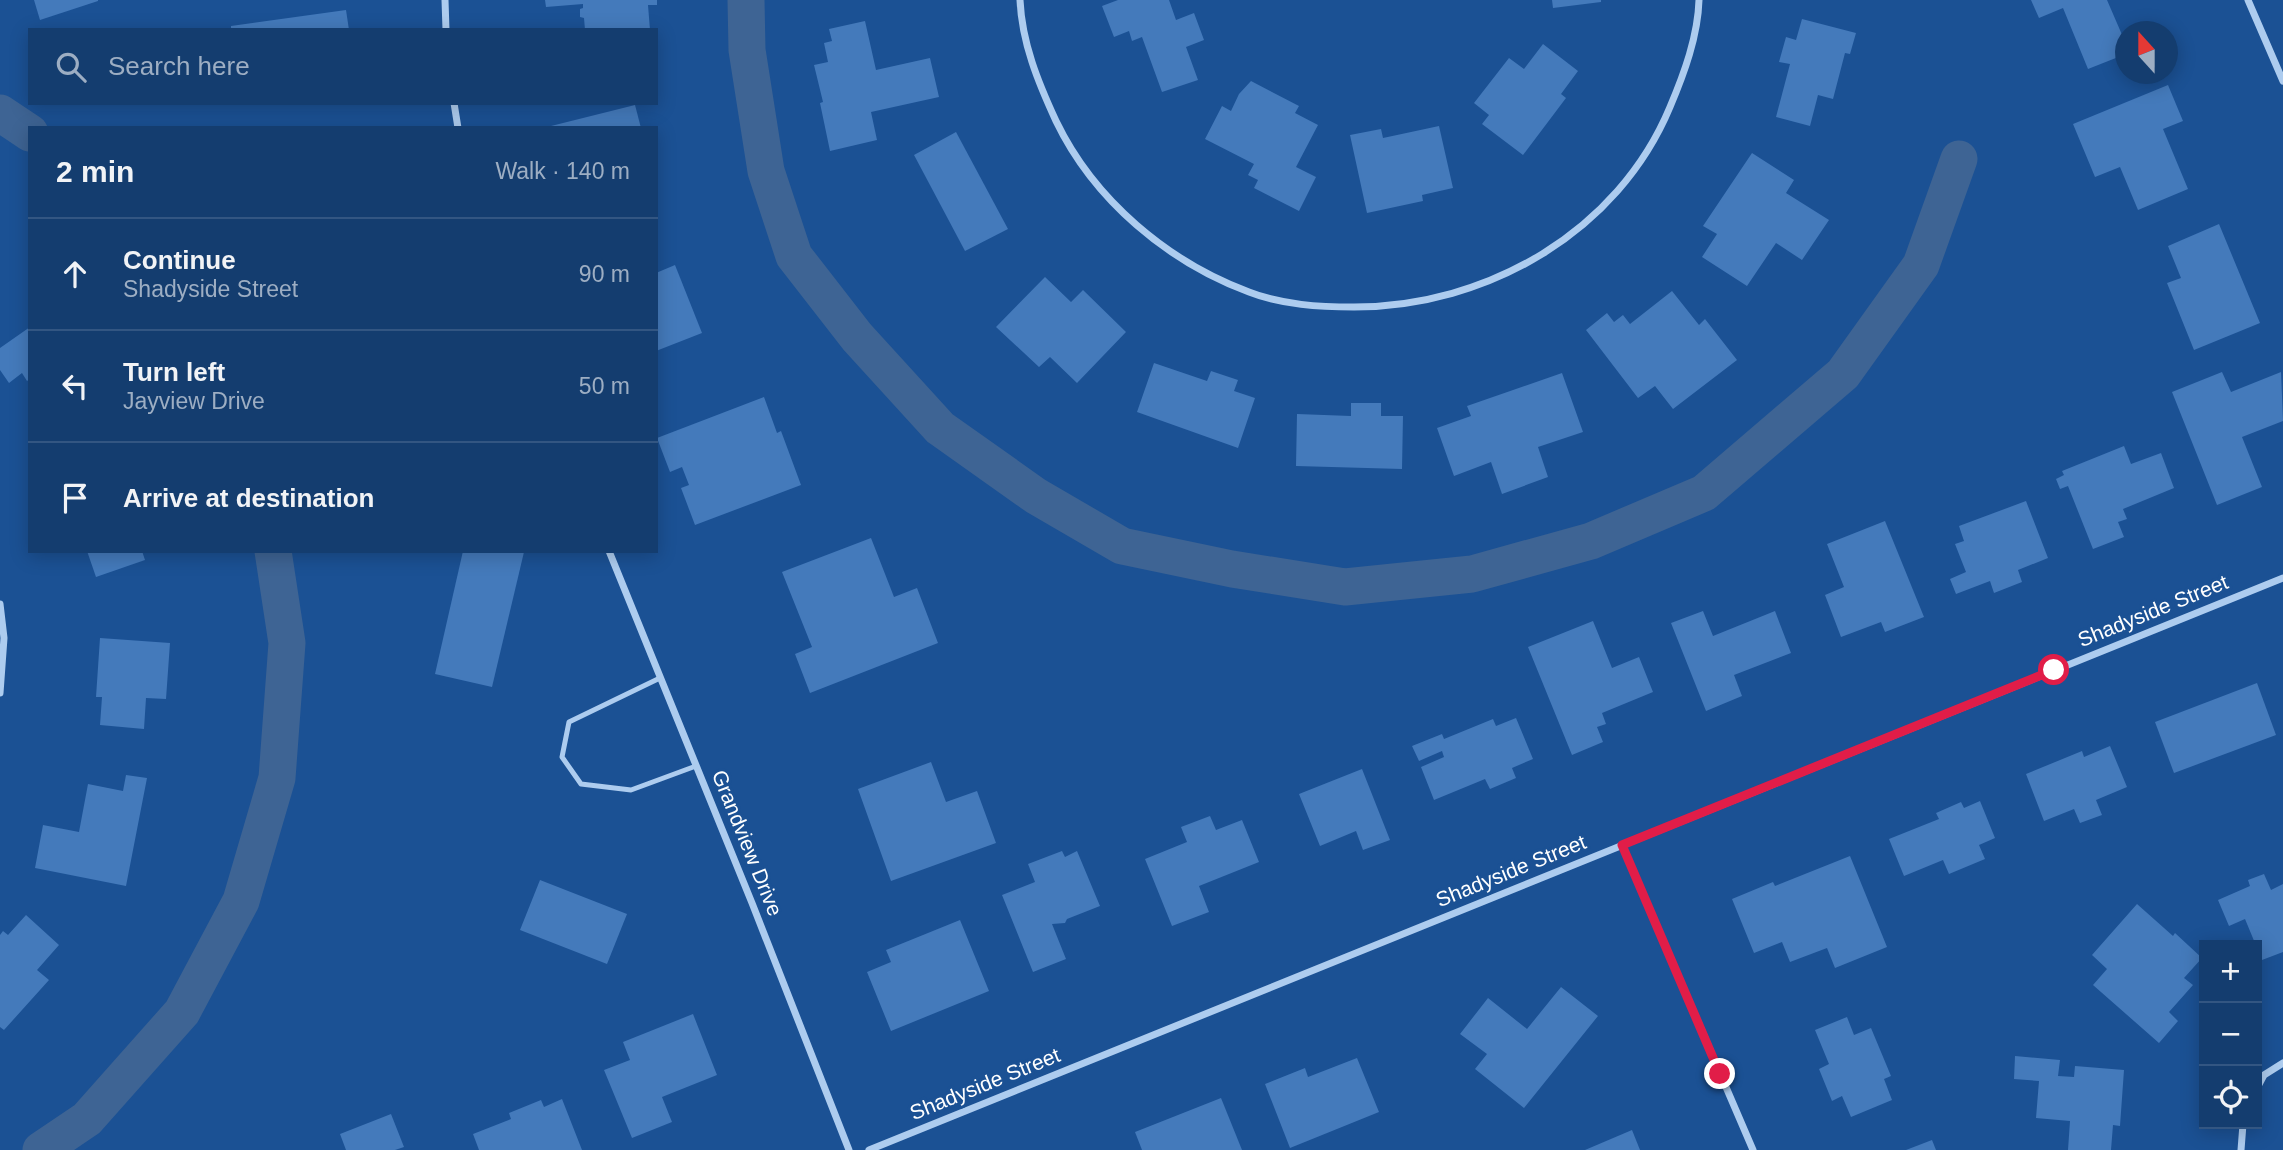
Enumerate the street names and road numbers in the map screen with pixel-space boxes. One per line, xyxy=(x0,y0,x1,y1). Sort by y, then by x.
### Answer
street label: Shadyside Street xyxy=(2074,570,2231,651)
street label: Grandview Drive xyxy=(708,767,787,919)
street label: Shadyside Street xyxy=(1432,830,1589,911)
street label: Shadyside Street xyxy=(906,1043,1063,1124)

